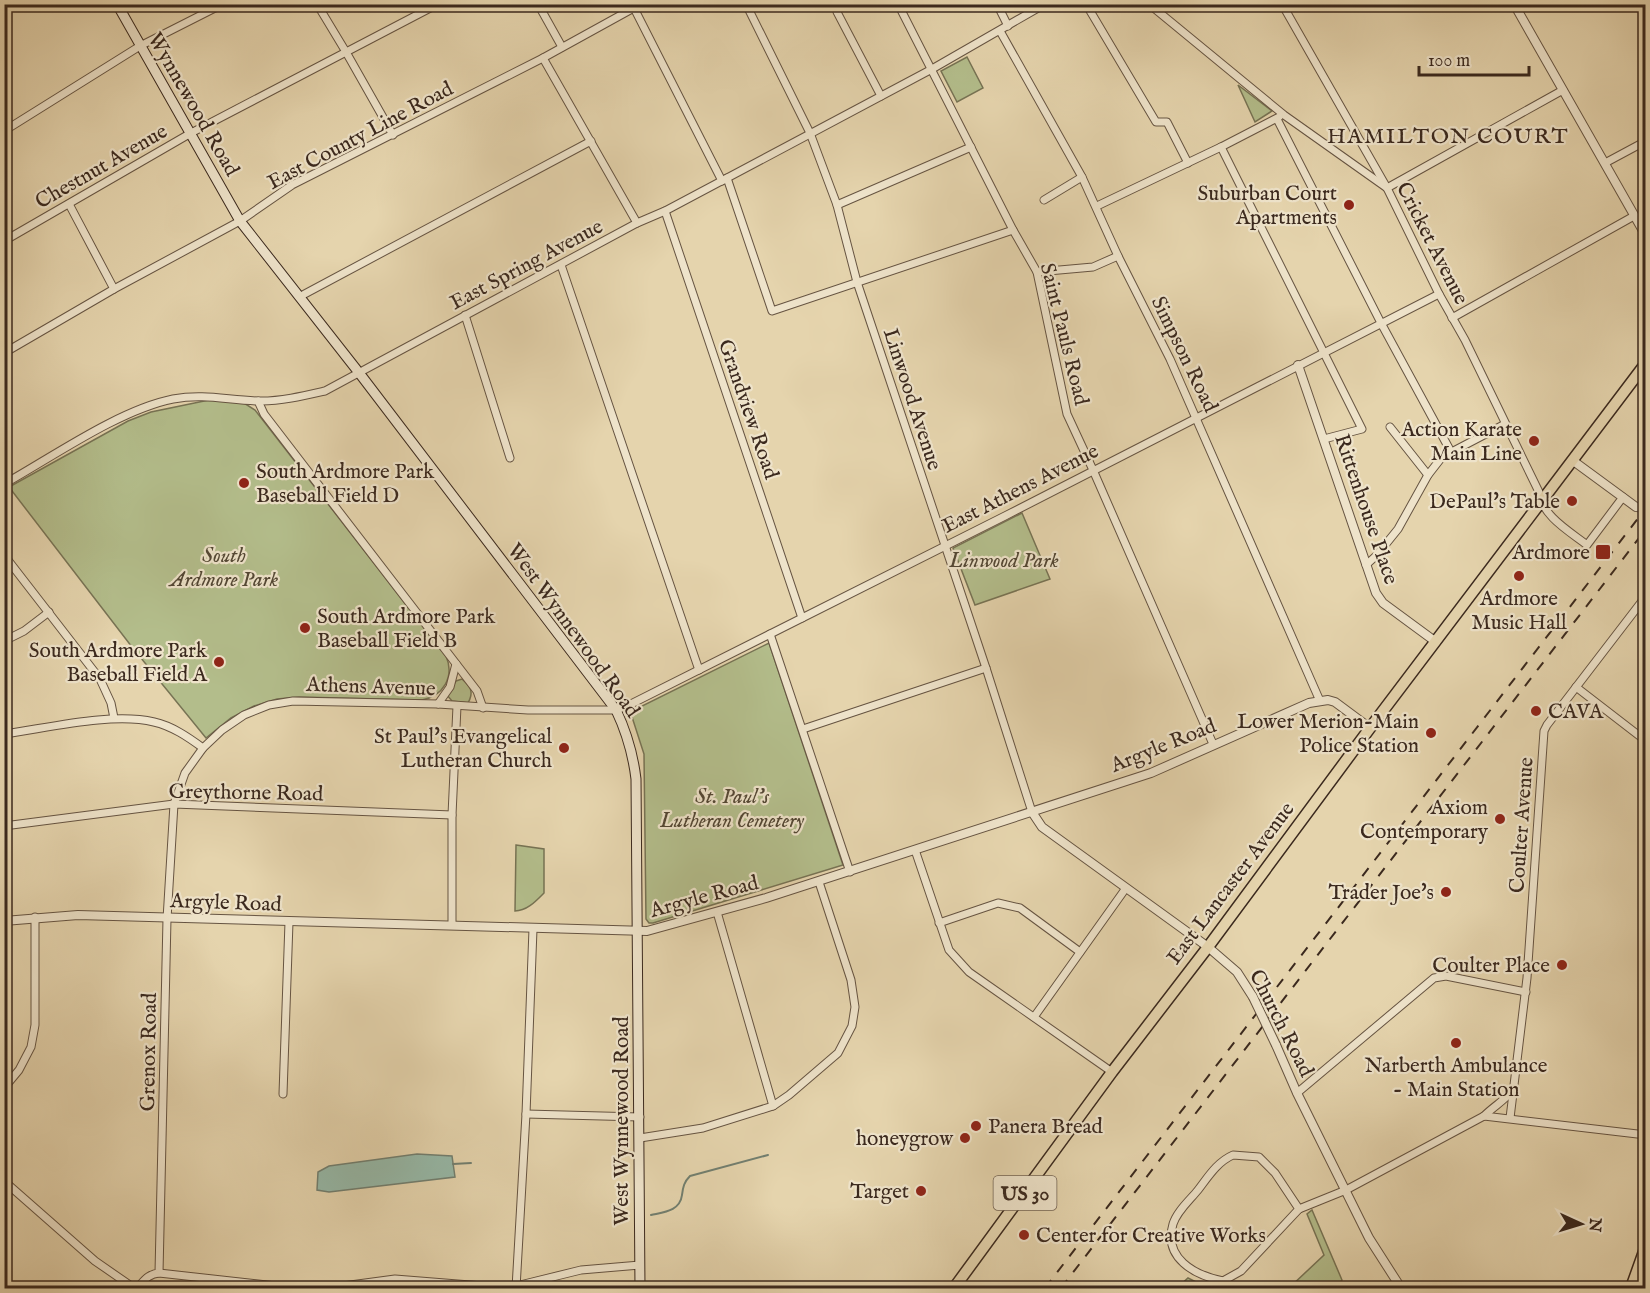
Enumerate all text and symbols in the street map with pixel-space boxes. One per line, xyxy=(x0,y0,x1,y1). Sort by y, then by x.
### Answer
street label: Wynnewood Road xyxy=(141,28,245,182)
scale bar xyxy=(1419,39,1528,77)
text: 100 m xyxy=(1428,50,1470,73)
street label: East County Line Road xyxy=(263,76,459,197)
street label: Chestnut Avenue xyxy=(31,118,173,216)
district label: HAMILTON COURT xyxy=(1327,123,1569,151)
street label: Cricket Avenue xyxy=(1389,178,1474,310)
place label: Suburban Court Apartments xyxy=(1197,181,1337,232)
marker: Suburban Court Apartments xyxy=(1342,198,1356,212)
street label: East Spring Avenue xyxy=(446,213,608,317)
street label: Saint Pauls Road xyxy=(1033,260,1094,409)
street label: Simpson Road xyxy=(1144,292,1224,418)
street label: Linwood Avenue xyxy=(876,325,947,474)
street label: Grandview Road xyxy=(711,336,784,484)
place label: Action Karate Main Line xyxy=(1400,417,1522,468)
street label: Rittenhouse Place xyxy=(1327,431,1404,589)
marker: Action Karate Main Line xyxy=(1527,434,1541,448)
street label: East Athens Avenue xyxy=(938,438,1104,540)
place label: South Ardmore Park Baseball Field D xyxy=(256,459,435,510)
marker: South Ardmore Park Baseball Field D xyxy=(237,476,251,490)
place label: DePaul's Table xyxy=(1429,489,1560,516)
marker: DePaul's Table xyxy=(1565,494,1579,508)
street label: West Wynnewood Road xyxy=(500,538,646,724)
place label: Ardmore xyxy=(1511,540,1590,567)
park label: South Ardmore Park xyxy=(168,543,279,594)
marker: Ardmore xyxy=(1594,543,1612,561)
park label: Linwood Park xyxy=(948,548,1059,575)
marker: Ardmore Music Hall xyxy=(1512,569,1526,583)
place label: Ardmore Music Hall xyxy=(1471,586,1567,637)
place label: South Ardmore Park Baseball Field B xyxy=(317,604,496,655)
marker: South Ardmore Park Baseball Field B xyxy=(298,621,312,635)
place label: South Ardmore Park Baseball Field A xyxy=(29,638,208,689)
marker: South Ardmore Park Baseball Field A xyxy=(212,655,226,669)
street label: Athens Avenue xyxy=(305,672,436,703)
place label: CAVA xyxy=(1548,699,1604,726)
marker: CAVA xyxy=(1529,704,1543,718)
place label: Lower Merion-Main Police Station xyxy=(1237,709,1419,760)
street label: Argyle Road xyxy=(1106,713,1221,780)
place label: St Paul's Evangelical Lutheran Church xyxy=(374,724,552,775)
marker: Lower Merion-Main Police Station xyxy=(1424,726,1438,740)
marker: St Paul's Evangelical Lutheran Church xyxy=(557,741,571,755)
street label: Coulter Avenue xyxy=(1504,756,1541,894)
street label: Greythorne Road xyxy=(168,779,324,808)
park label: St. Paul's Lutheran Cemetery xyxy=(659,784,804,835)
place label: Axiom Contemporary xyxy=(1360,795,1489,846)
street label: East Lancaster Avenue xyxy=(1161,797,1301,971)
marker: Axiom Contemporary xyxy=(1493,812,1507,826)
street label: Argyle Road xyxy=(646,870,762,925)
place label: Trader Joe's xyxy=(1328,880,1434,907)
marker: Trader Joe's xyxy=(1439,885,1453,899)
street label: Argyle Road xyxy=(169,888,283,919)
place label: Coulter Place xyxy=(1432,953,1550,980)
marker: Coulter Place xyxy=(1555,958,1569,972)
street label: Church Road xyxy=(1242,965,1320,1083)
street label: Grenox Road xyxy=(135,992,164,1112)
street label: West Wynnewood Road xyxy=(609,1015,636,1226)
marker: Narberth Ambulance - Main Station xyxy=(1449,1036,1463,1050)
place label: Narberth Ambulance - Main Station xyxy=(1365,1053,1548,1104)
place label: Panera Bread xyxy=(988,1114,1104,1141)
marker: Panera Bread xyxy=(969,1119,983,1133)
place label: honeygrow xyxy=(856,1126,954,1153)
marker: honeygrow xyxy=(958,1131,972,1145)
road number: US 30 xyxy=(994,1176,1056,1210)
place label: Target xyxy=(850,1179,909,1206)
marker: Target xyxy=(914,1184,928,1198)
north arrow xyxy=(1551,1194,1611,1254)
text: N xyxy=(1583,1216,1604,1233)
place label: Center for Creative Works xyxy=(1036,1223,1266,1250)
marker: Center for Creative Works xyxy=(1017,1228,1031,1242)

